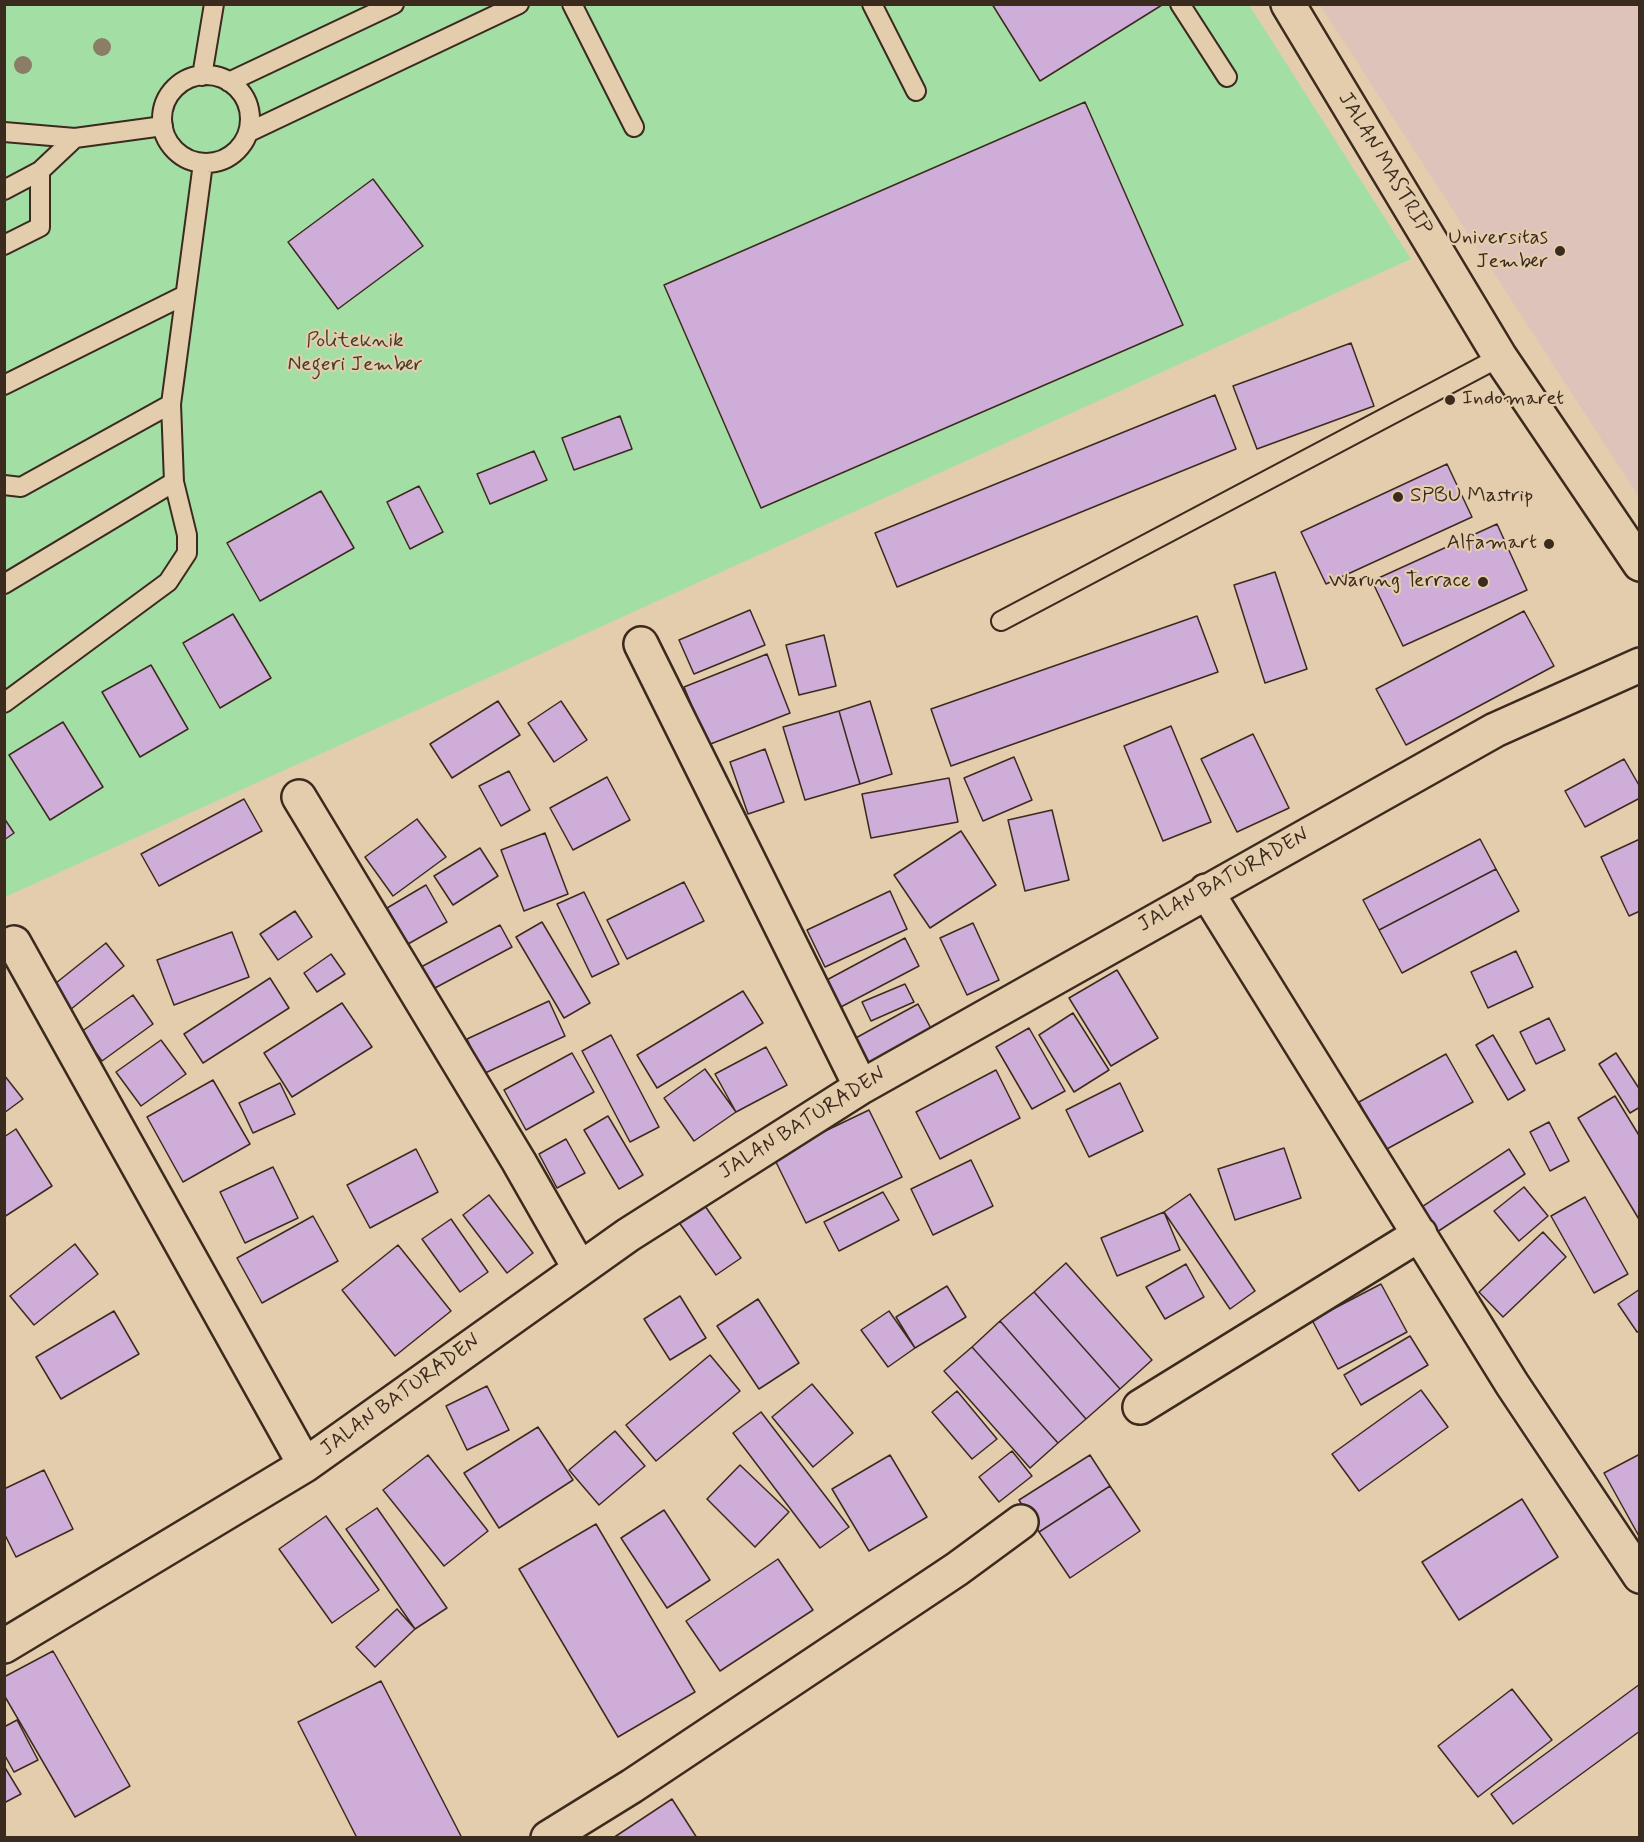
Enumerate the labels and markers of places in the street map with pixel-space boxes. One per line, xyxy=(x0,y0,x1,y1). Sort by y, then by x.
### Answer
place label: Universitas Jember xyxy=(1448,226,1548,276)
marker: Universitas Jember xyxy=(1553,244,1567,258)
place label: Indomaret xyxy=(1462,387,1564,413)
marker: Indomaret xyxy=(1443,393,1457,407)
place label: SPBU Mastrip xyxy=(1410,484,1533,510)
marker: SPBU Mastrip xyxy=(1391,490,1405,504)
place label: Alfamart xyxy=(1446,531,1537,557)
marker: Alfamart xyxy=(1542,537,1556,551)
place label: Warung Terrace xyxy=(1329,569,1471,595)
marker: Warung Terrace xyxy=(1476,575,1490,589)

